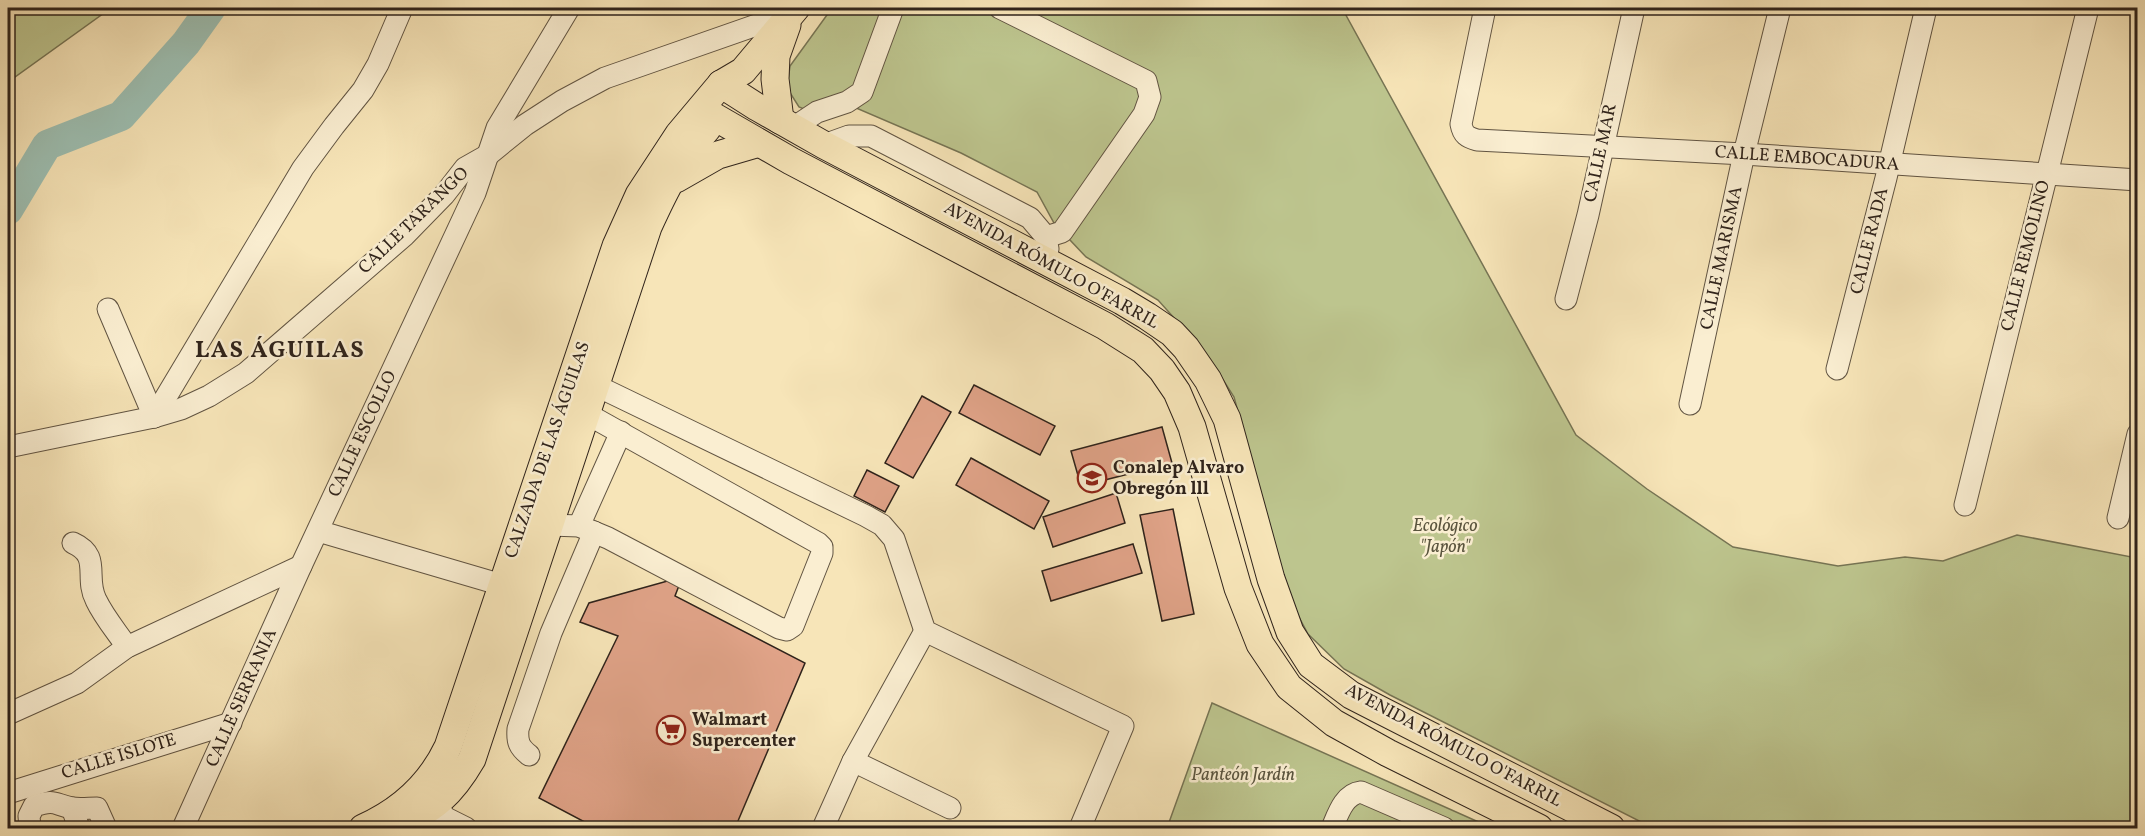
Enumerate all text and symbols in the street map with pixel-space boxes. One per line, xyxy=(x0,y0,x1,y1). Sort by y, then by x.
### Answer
street label: CALLE MAR xyxy=(1578,101,1624,205)
street label: CALLE EMBOCADURA xyxy=(1714,140,1900,178)
street label: CALLE TARANGO xyxy=(353,162,475,280)
street label: CALLE REMOLINO xyxy=(1995,178,2057,334)
street label: CALLE MARISMA xyxy=(1695,184,1749,332)
street label: CALLE RADA xyxy=(1845,185,1895,297)
street label: AVENIDA RÓMULO O'FARRIL xyxy=(939,196,1163,336)
district label: LAS ÁGUILAS xyxy=(195,334,365,368)
street label: CALZADA DE LAS ÁGUILAS xyxy=(499,338,597,562)
street label: CALLE ESCOLLO xyxy=(323,367,403,501)
place label: Conalep Alvaro Obregón lll xyxy=(1113,456,1244,502)
school or university icon: Conalep Alvaro Obregón lll xyxy=(1076,462,1108,494)
park label: Ecológico "Japón" xyxy=(1412,514,1478,560)
street label: CALLE SERRANIA xyxy=(200,625,284,771)
street label: AVENIDA RÓMULO O'FARRIL xyxy=(1340,678,1566,814)
place label: Walmart Supercenter xyxy=(692,708,796,754)
supermarket icon: Walmart Supercenter xyxy=(655,714,687,746)
street label: CALLE ISLOTE xyxy=(58,728,180,786)
park label: Panteón Jardín xyxy=(1191,763,1295,788)

